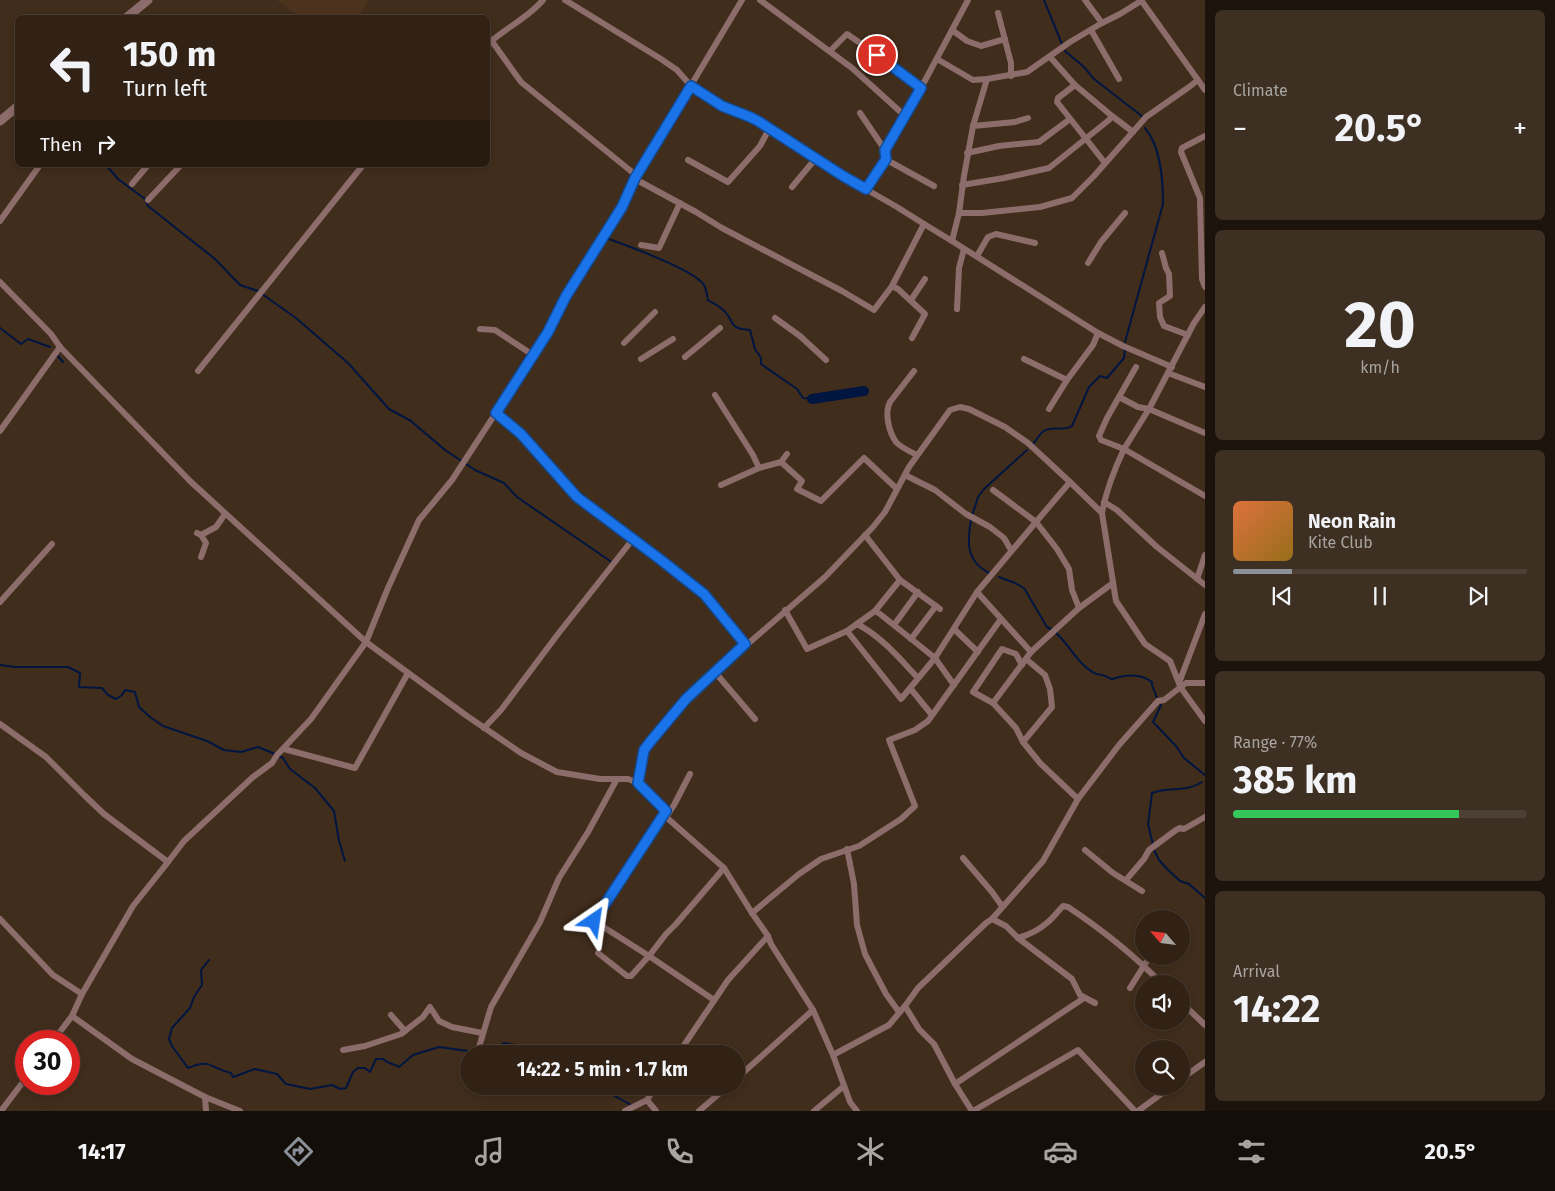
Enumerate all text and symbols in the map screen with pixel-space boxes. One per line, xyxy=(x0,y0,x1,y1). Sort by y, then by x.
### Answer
text: 150 m xyxy=(123,33,216,75)
pin xyxy=(856,34,898,76)
icon: left xyxy=(40,35,105,100)
icon: arrive xyxy=(863,41,891,69)
text: Turn left xyxy=(123,75,207,102)
text: Climate xyxy=(1233,81,1288,100)
text: 20.5° xyxy=(1334,105,1426,151)
text: − xyxy=(1233,112,1247,145)
text: + xyxy=(1513,112,1527,145)
icon: right xyxy=(92,130,120,158)
text: Then xyxy=(40,133,82,156)
text: 20 xyxy=(1344,286,1416,364)
text: km/h xyxy=(1360,358,1400,377)
text: Neon Rain xyxy=(1308,510,1396,533)
text: Kite Club xyxy=(1308,533,1373,552)
icon: previous xyxy=(1268,582,1296,610)
icon: pause xyxy=(1366,582,1394,610)
icon: next xyxy=(1464,582,1492,610)
text: Range · 77% xyxy=(1233,733,1317,752)
text: 385 km xyxy=(1233,757,1357,803)
position arrow xyxy=(567,894,619,946)
north arrow xyxy=(1135,910,1190,965)
map controls xyxy=(1135,910,1190,1095)
text: Arrival xyxy=(1233,962,1280,981)
button: sound xyxy=(1135,975,1190,1030)
text: 14:22 xyxy=(1233,986,1321,1032)
speed limit sign: 30 xyxy=(15,1030,80,1095)
button: search xyxy=(1135,1040,1190,1095)
text: 14:22 · 5 min · 1.7 km xyxy=(517,1058,688,1081)
icon: directions xyxy=(281,1134,316,1169)
icon: music xyxy=(472,1134,507,1169)
icon: phone xyxy=(662,1134,697,1169)
icon: climate xyxy=(853,1134,888,1169)
icon: car xyxy=(1043,1134,1078,1169)
icon: filters xyxy=(1234,1134,1269,1169)
text: 14:17 xyxy=(78,1138,125,1165)
text: 20.5° xyxy=(1424,1138,1477,1165)

